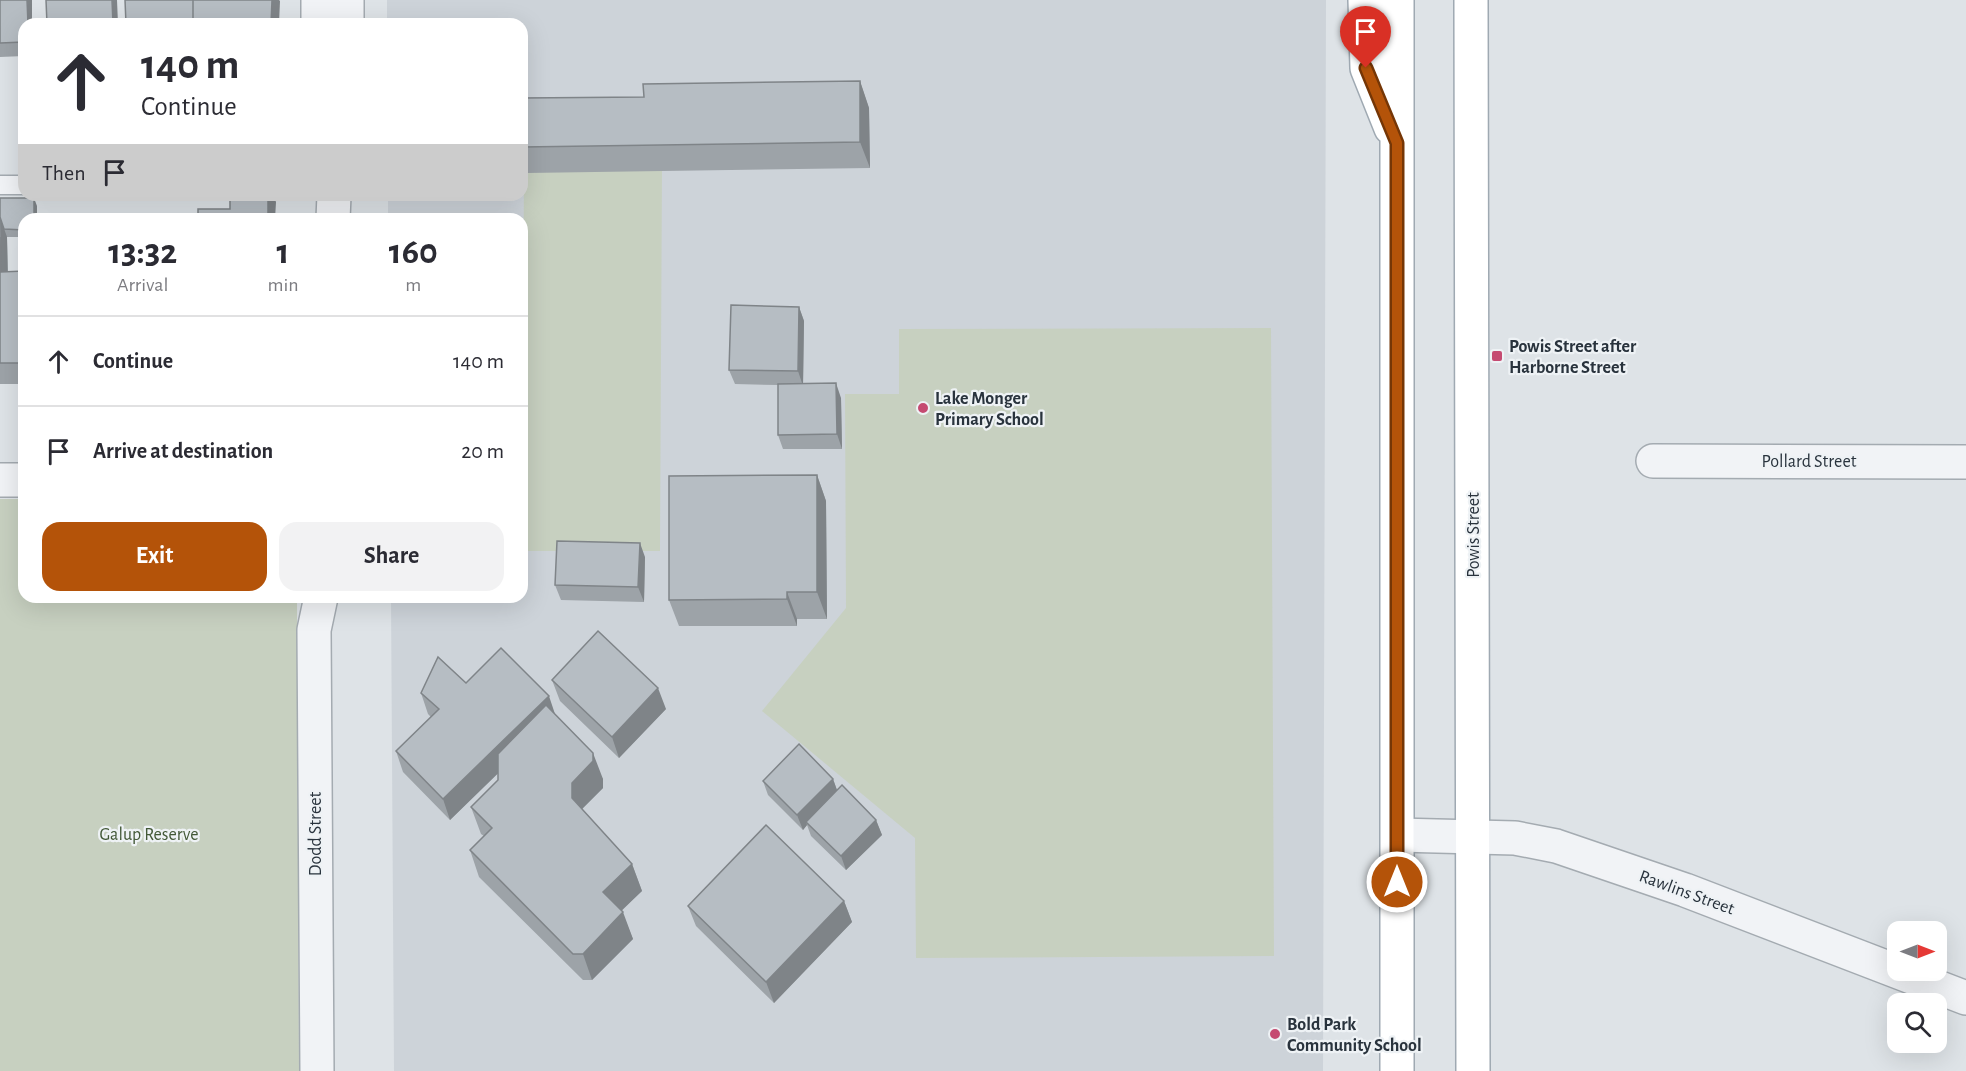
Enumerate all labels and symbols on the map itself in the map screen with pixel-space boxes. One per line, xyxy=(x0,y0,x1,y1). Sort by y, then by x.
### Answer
pin xyxy=(1340,6,1391,68)
place label: Powis Street after Harborne Street xyxy=(1509,338,1637,377)
marker: Powis Street after Harborne Street xyxy=(1490,349,1504,363)
place label: Lake Monger Primary School xyxy=(935,390,1044,429)
marker: Lake Monger Primary School xyxy=(916,401,930,415)
street label: Pollard Street xyxy=(1762,453,1857,471)
street label: Powis Street xyxy=(1465,492,1483,578)
street label: Dodd Street xyxy=(307,792,325,876)
park label: Galup Reserve xyxy=(100,826,198,844)
position arrow xyxy=(1365,850,1429,914)
street label: Rawlins Street xyxy=(1637,867,1737,919)
north arrow xyxy=(1887,921,1947,981)
place label: Bold Park Community School xyxy=(1287,1016,1422,1055)
marker: Bold Park Community School xyxy=(1268,1027,1282,1041)

